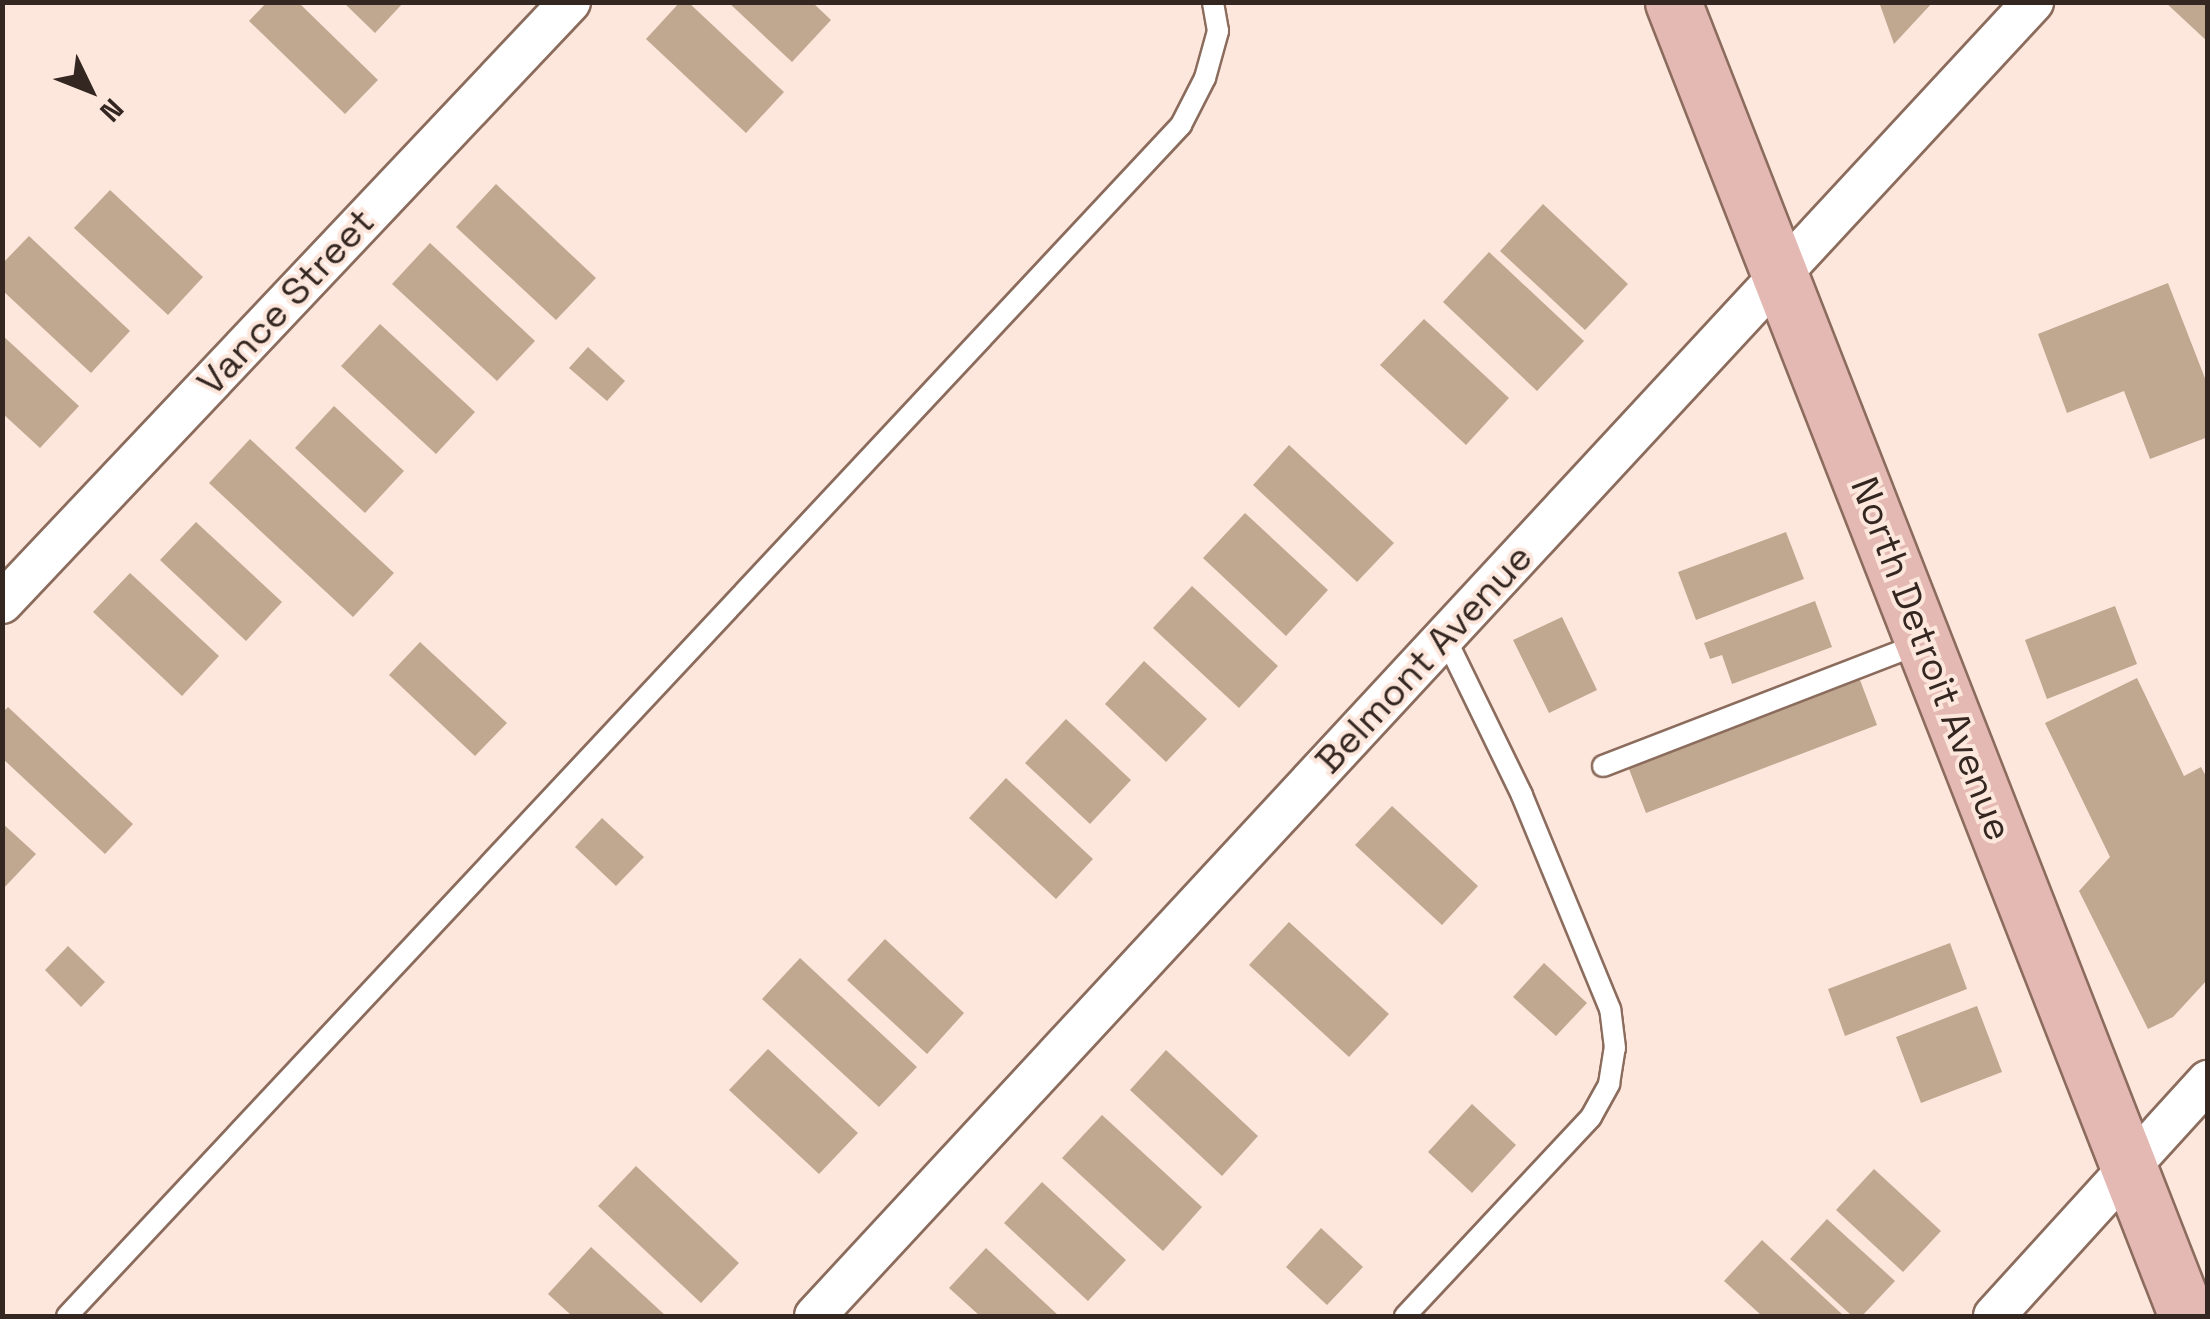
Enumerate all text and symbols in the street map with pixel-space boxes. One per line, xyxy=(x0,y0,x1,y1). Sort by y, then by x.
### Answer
north arrow xyxy=(40,40,140,140)
text: N xyxy=(92,91,132,130)
street label: Vance Street xyxy=(188,199,384,405)
street label: North Detroit Avenue xyxy=(1841,471,2021,847)
street label: Belmont Avenue xyxy=(1306,535,1542,783)

